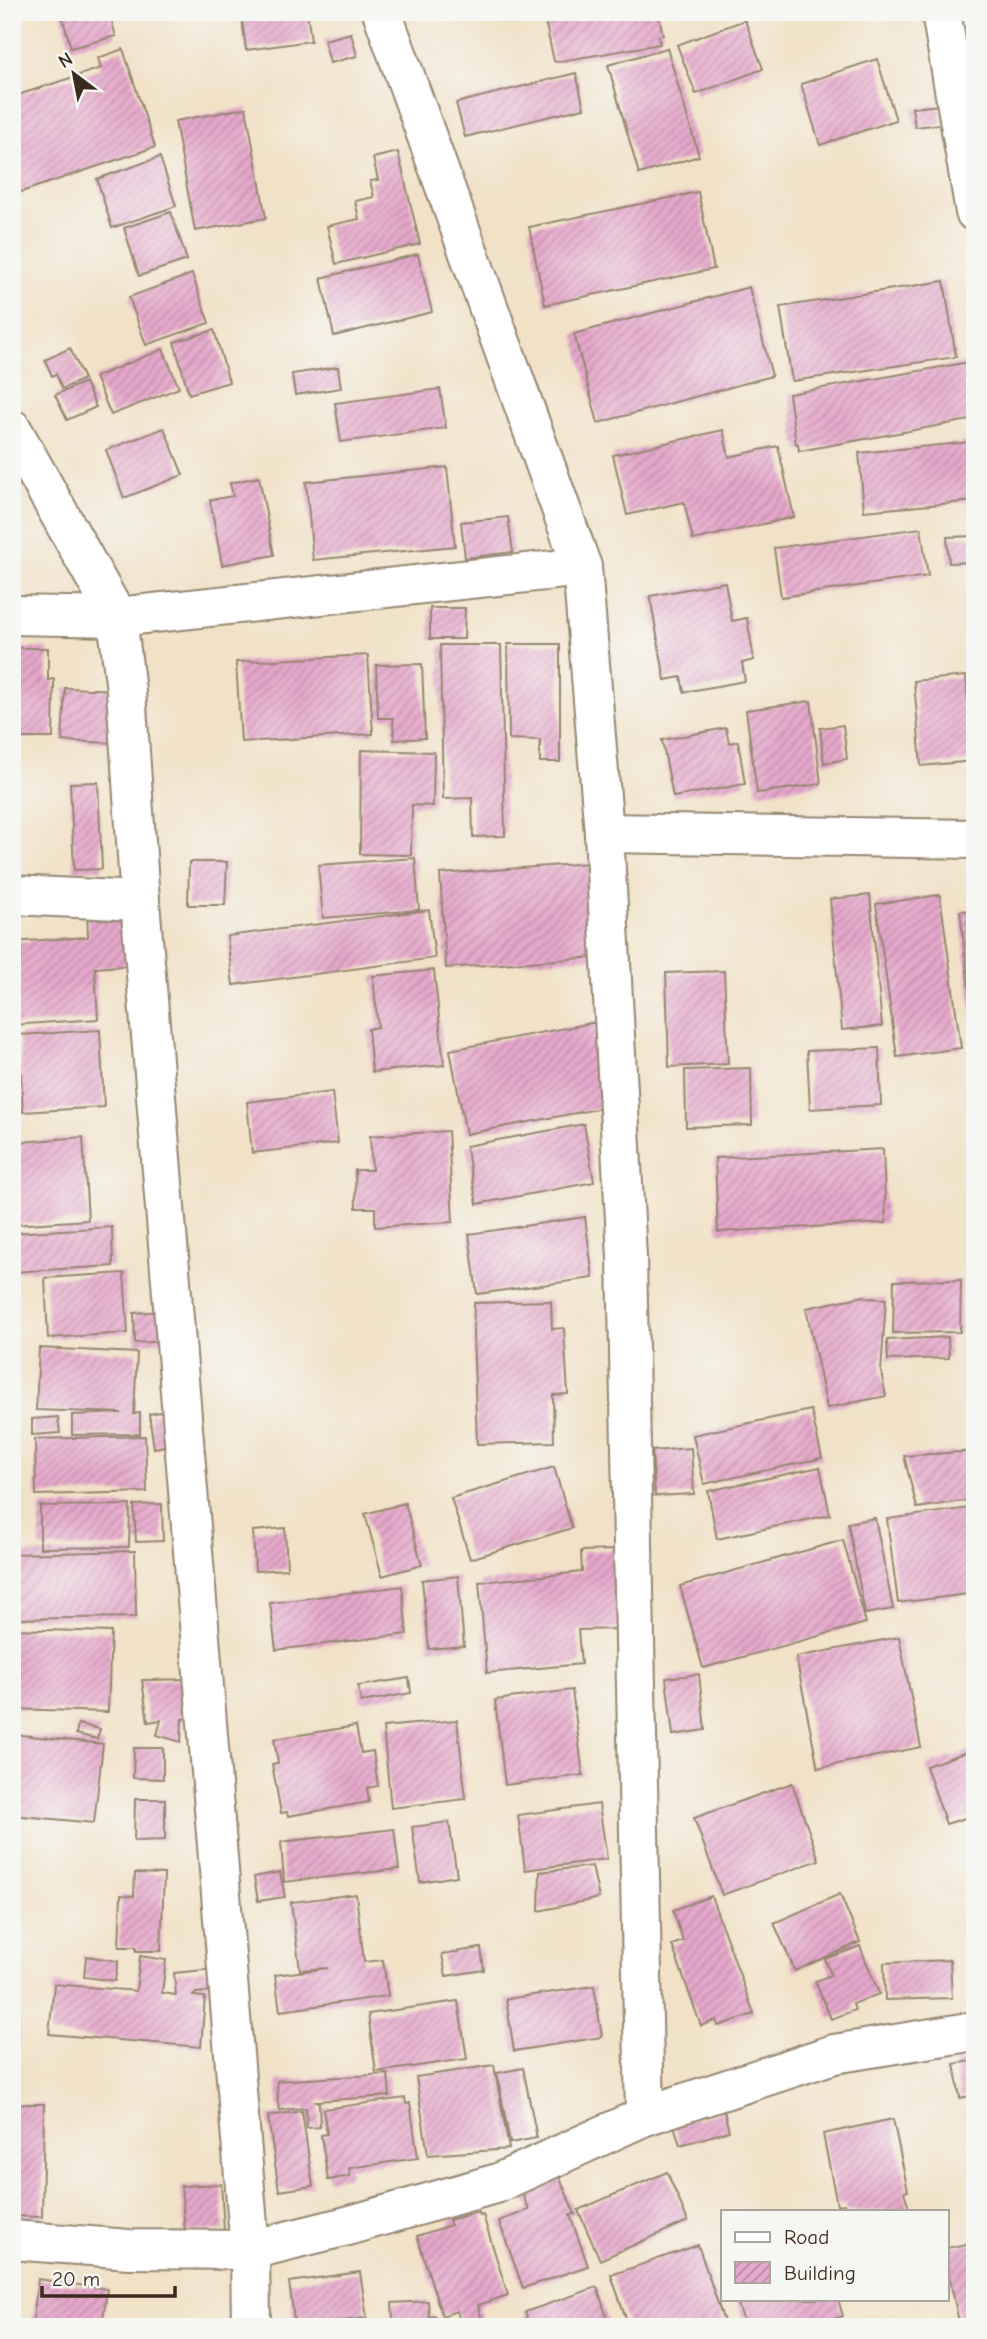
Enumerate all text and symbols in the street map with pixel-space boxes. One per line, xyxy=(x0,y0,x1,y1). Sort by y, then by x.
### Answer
north arrow xyxy=(38,38,108,108)
text: N xyxy=(54,48,77,73)
legend xyxy=(721,2210,948,2300)
text: Road xyxy=(784,2225,829,2249)
scale bar xyxy=(42,2255,175,2299)
text: Building xyxy=(784,2261,856,2285)
text: 20 m xyxy=(52,2267,100,2291)

